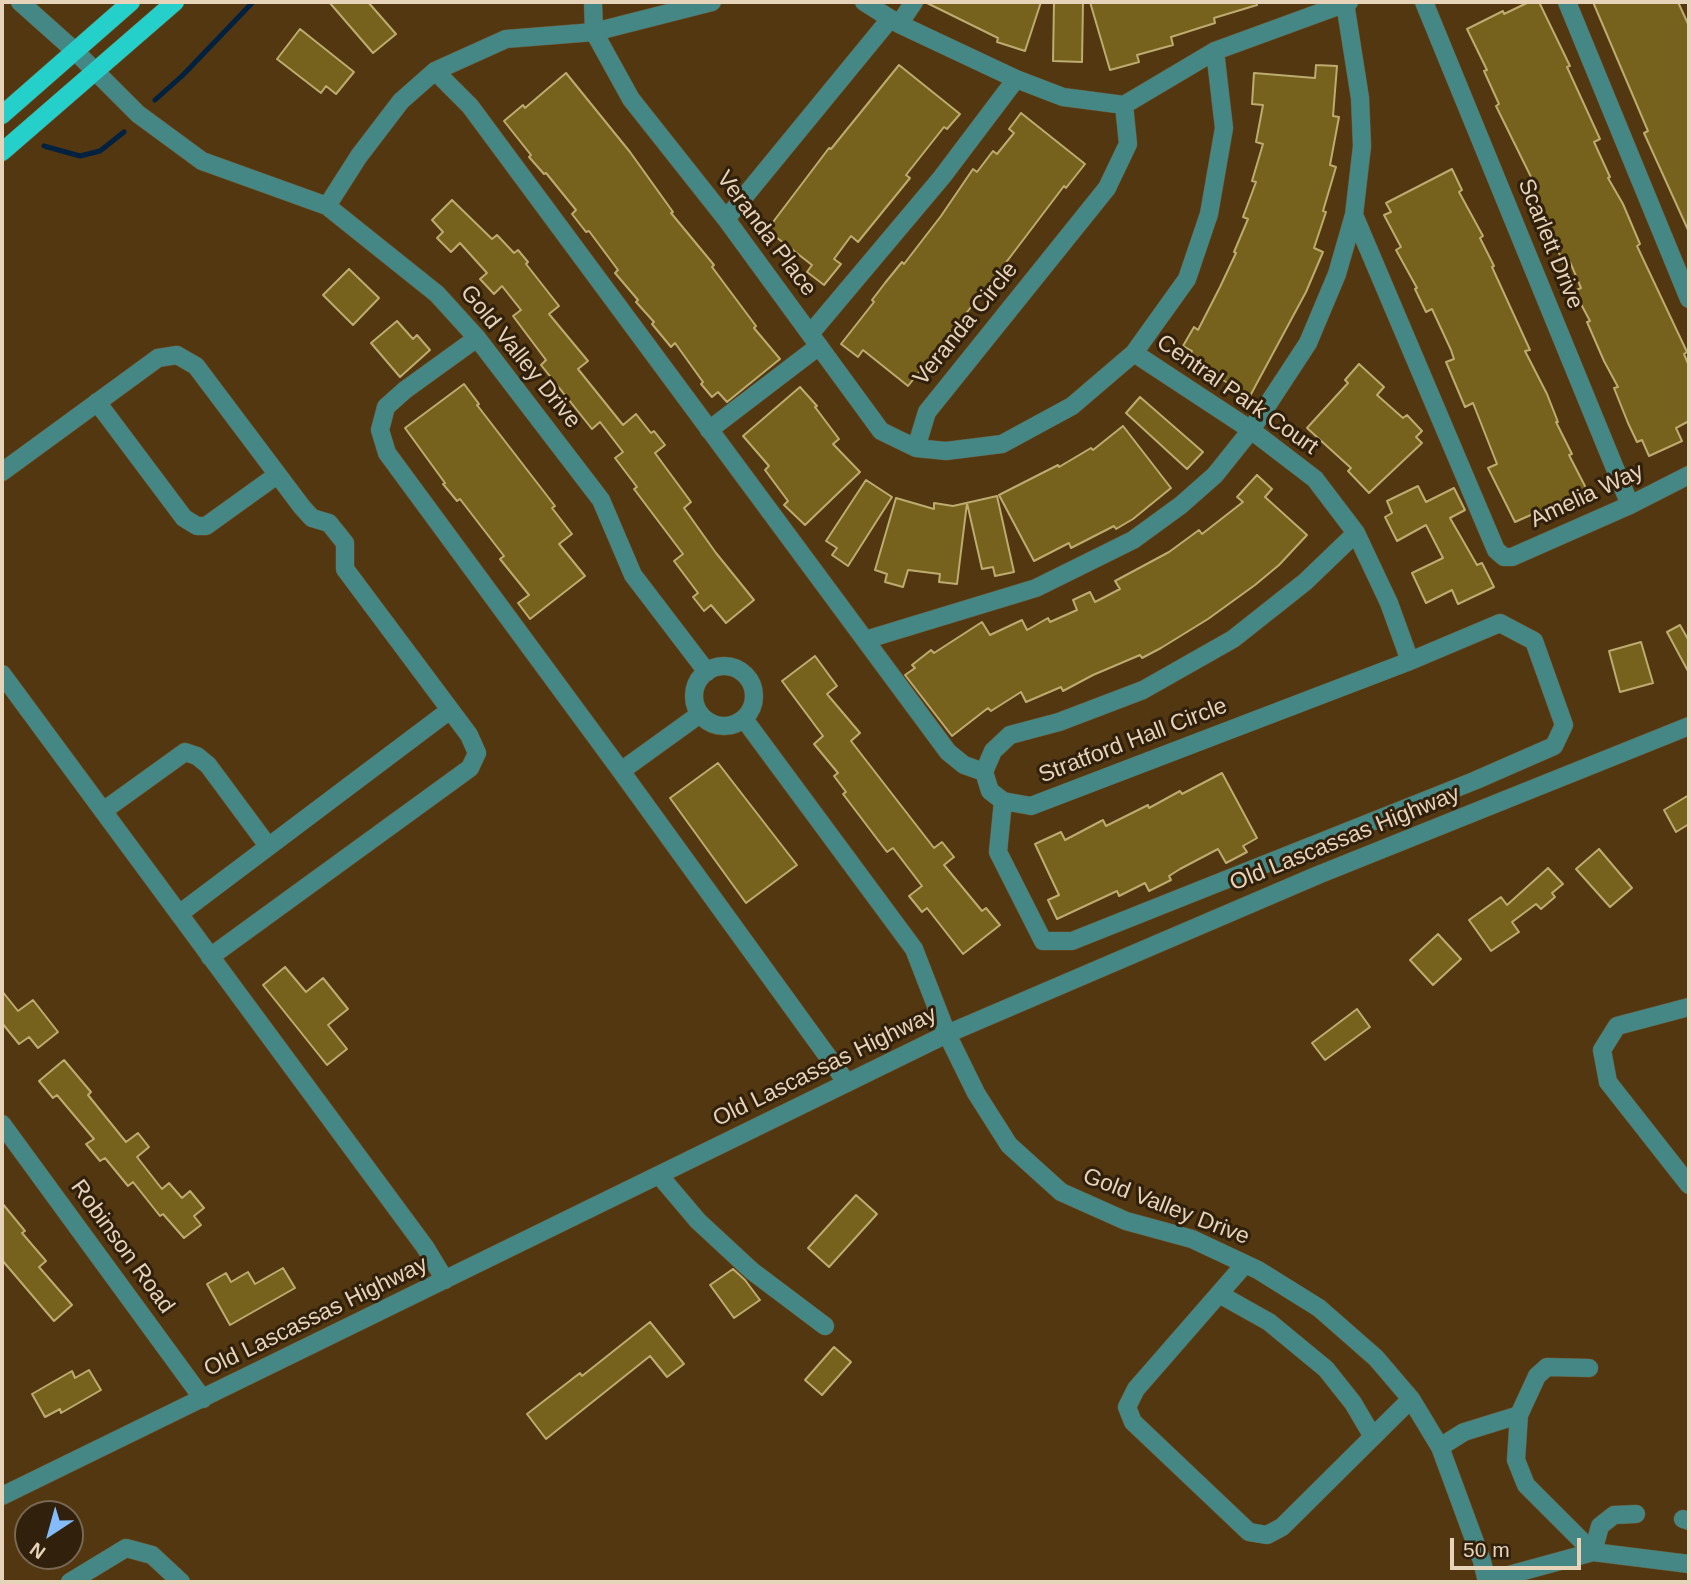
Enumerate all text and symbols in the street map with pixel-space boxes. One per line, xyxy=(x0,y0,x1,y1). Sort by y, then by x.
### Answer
street label: Veranda Place xyxy=(710,166,822,302)
street label: Scarlett Drive xyxy=(1511,175,1589,313)
street label: Veranda Circle xyxy=(908,257,1024,391)
street label: Gold Valley Drive xyxy=(454,280,586,434)
street label: Central Park Court xyxy=(1151,329,1323,461)
street label: Amelia Way xyxy=(1526,458,1648,534)
street label: Stratford Hall Circle xyxy=(1035,692,1231,790)
street label: Old Lascassas Highway xyxy=(1226,780,1464,898)
street label: Old Lascassas Highway xyxy=(709,1001,941,1133)
street label: Gold Valley Drive xyxy=(1079,1163,1253,1251)
street label: Robinson Road xyxy=(64,1175,180,1319)
street label: Old Lascassas Highway xyxy=(200,1251,432,1383)
north arrow xyxy=(14,1500,84,1570)
scale bar xyxy=(1453,1524,1584,1568)
text: N xyxy=(26,1538,49,1563)
text: 50 m xyxy=(1463,1538,1510,1561)

